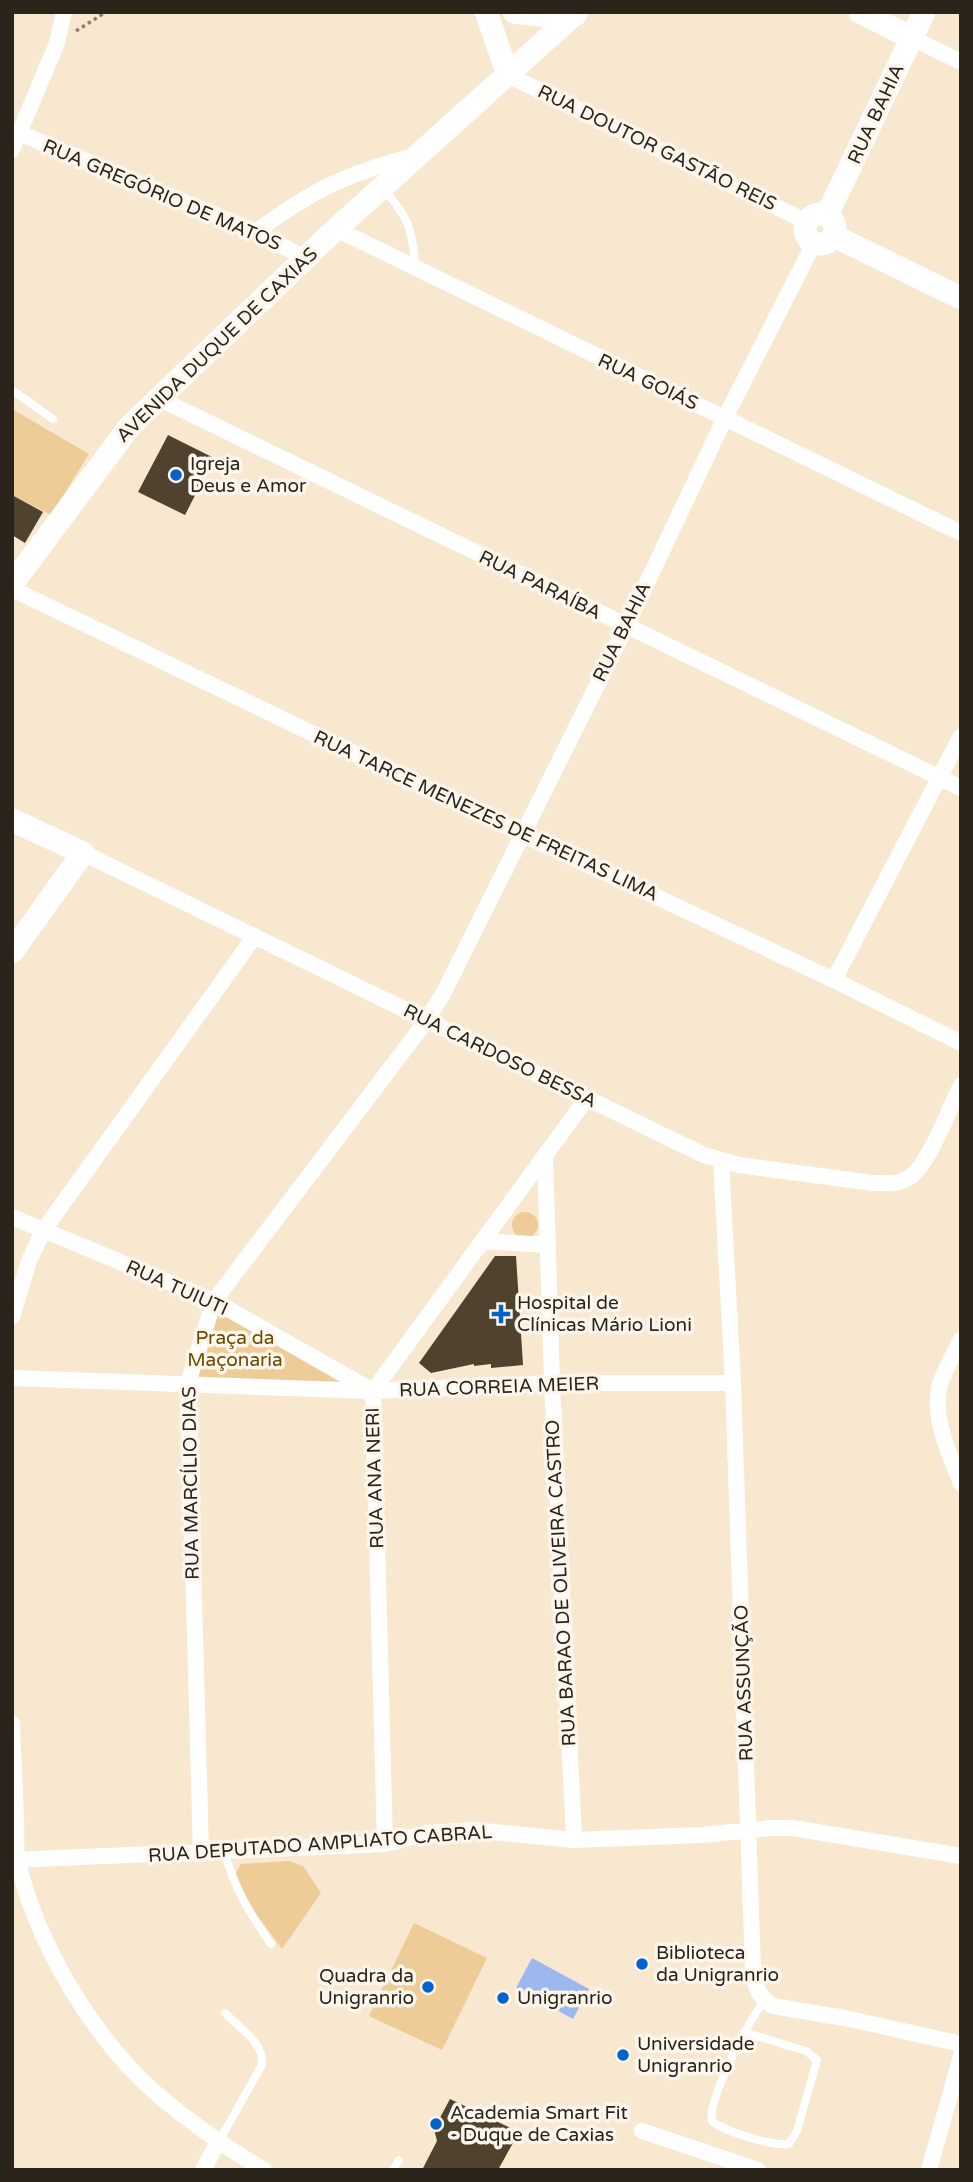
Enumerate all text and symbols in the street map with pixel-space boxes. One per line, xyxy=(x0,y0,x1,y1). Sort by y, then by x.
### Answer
street label: RUA BAHIA xyxy=(843,60,909,168)
street label: RUA DOUTOR GASTÃO REIS xyxy=(534,80,780,215)
street label: RUA GREGÓRIO DE MATOS xyxy=(40,134,285,255)
street label: AVENIDA DUQUE DE CAXIAS xyxy=(112,243,322,447)
street label: RUA GOIÁS xyxy=(595,348,702,415)
place label: Igreja Deus e Amor xyxy=(190,453,307,497)
marker: Igreja Deus e Amor xyxy=(168,467,184,483)
street label: RUA PARAÍBA xyxy=(475,545,605,624)
street label: RUA BAHIA xyxy=(588,579,656,685)
street label: RUA TARCE MENEZES DE FREITAS LIMA xyxy=(310,726,662,906)
street label: RUA CARDOSO BESSA xyxy=(400,1000,600,1112)
street label: RUA TUIUTI xyxy=(123,1256,231,1320)
place label: Hospital de Clínicas Mário Lioni xyxy=(517,1292,692,1336)
marker: Hospital de Clínicas Mário Lioni xyxy=(491,1304,511,1324)
park label: Praça da Maçonaria xyxy=(187,1327,283,1371)
street label: RUA CORREIA MEIER xyxy=(399,1373,599,1401)
street label: RUA MARCÍLIO DIAS xyxy=(177,1386,204,1580)
street label: RUA ANA NERI xyxy=(362,1407,388,1549)
street label: RUA BARAO DE OLIVEIRA CASTRO xyxy=(541,1419,581,1747)
street label: RUA ASSUNÇÃO xyxy=(729,1604,758,1762)
street label: RUA DEPUTADO AMPLIATO CABRAL xyxy=(147,1821,493,1867)
place label: Biblioteca da Unigranrio xyxy=(656,1942,779,1986)
marker: Biblioteca da Unigranrio xyxy=(634,1956,650,1972)
place label: Quadra da Unigranrio xyxy=(319,1965,414,2009)
marker: Quadra da Unigranrio xyxy=(420,1979,436,1995)
place label: Unigranrio xyxy=(517,1987,612,2009)
marker: Unigranrio xyxy=(495,1990,511,2006)
place label: Universidade Unigranrio xyxy=(637,2033,755,2077)
marker: Universidade Unigranrio xyxy=(615,2047,631,2063)
place label: Academia Smart Fit - Duque de Caxias xyxy=(450,2102,628,2146)
marker: Academia Smart Fit - Duque de Caxias xyxy=(428,2116,444,2132)

